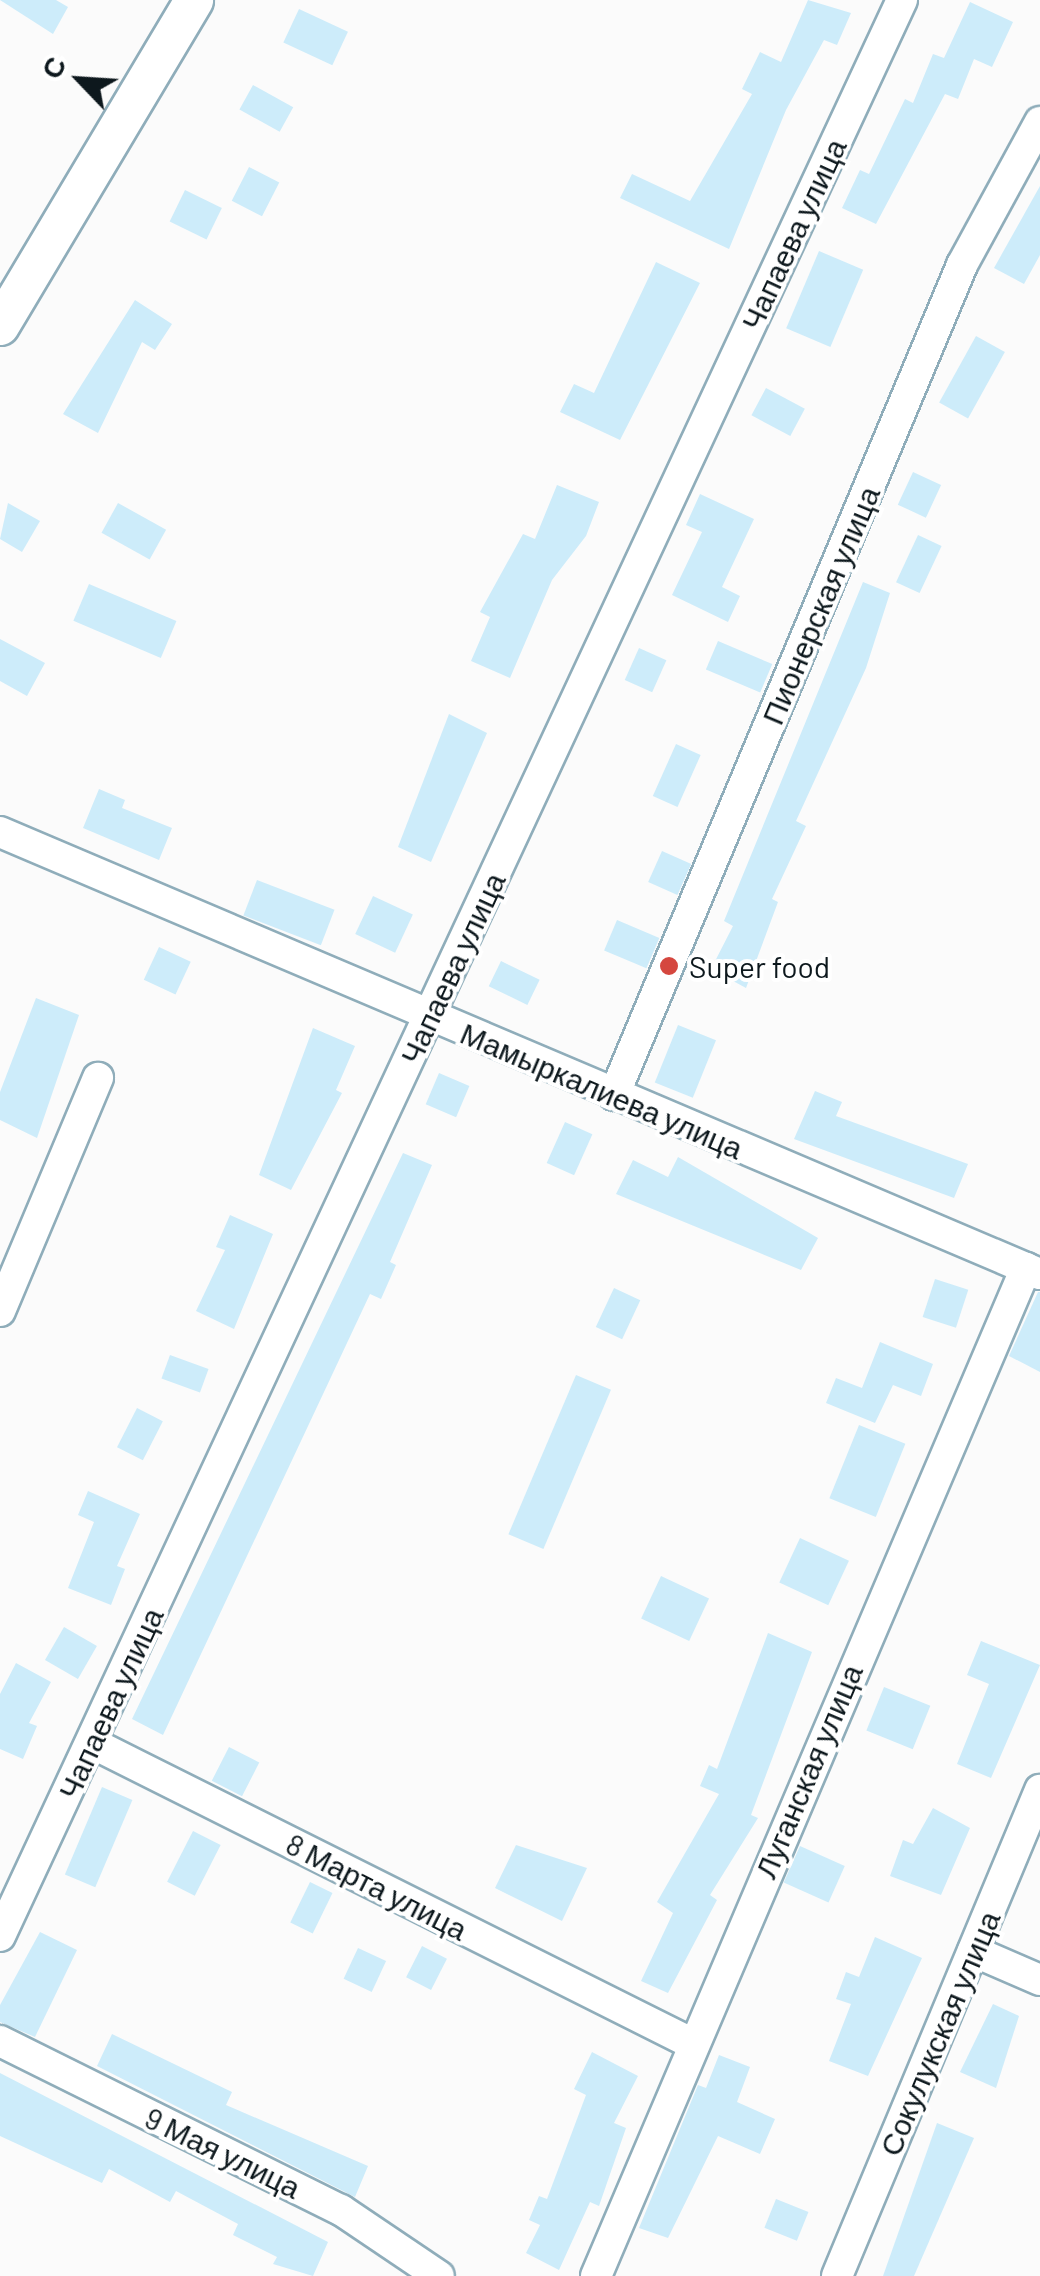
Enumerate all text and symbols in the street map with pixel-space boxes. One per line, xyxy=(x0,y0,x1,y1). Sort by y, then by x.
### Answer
north arrow xyxy=(30,30,130,130)
text: С xyxy=(33,51,72,84)
street label: Чапаева улица xyxy=(733,133,853,335)
street label: Пионерская улица xyxy=(754,481,886,729)
street label: Чапаева улица xyxy=(392,867,512,1069)
place label: Super food xyxy=(689,948,830,984)
marker: Super food xyxy=(658,955,680,977)
street label: Мамыркалиева улица xyxy=(455,1014,749,1166)
street label: Чапаева улица xyxy=(50,1602,170,1804)
street label: Луганская улица xyxy=(747,1659,869,1883)
street label: 8 Марта улица xyxy=(281,1825,473,1947)
street label: Сокулукская улица xyxy=(871,1905,1007,2161)
street label: 9 Мая улица xyxy=(139,2099,307,2205)

